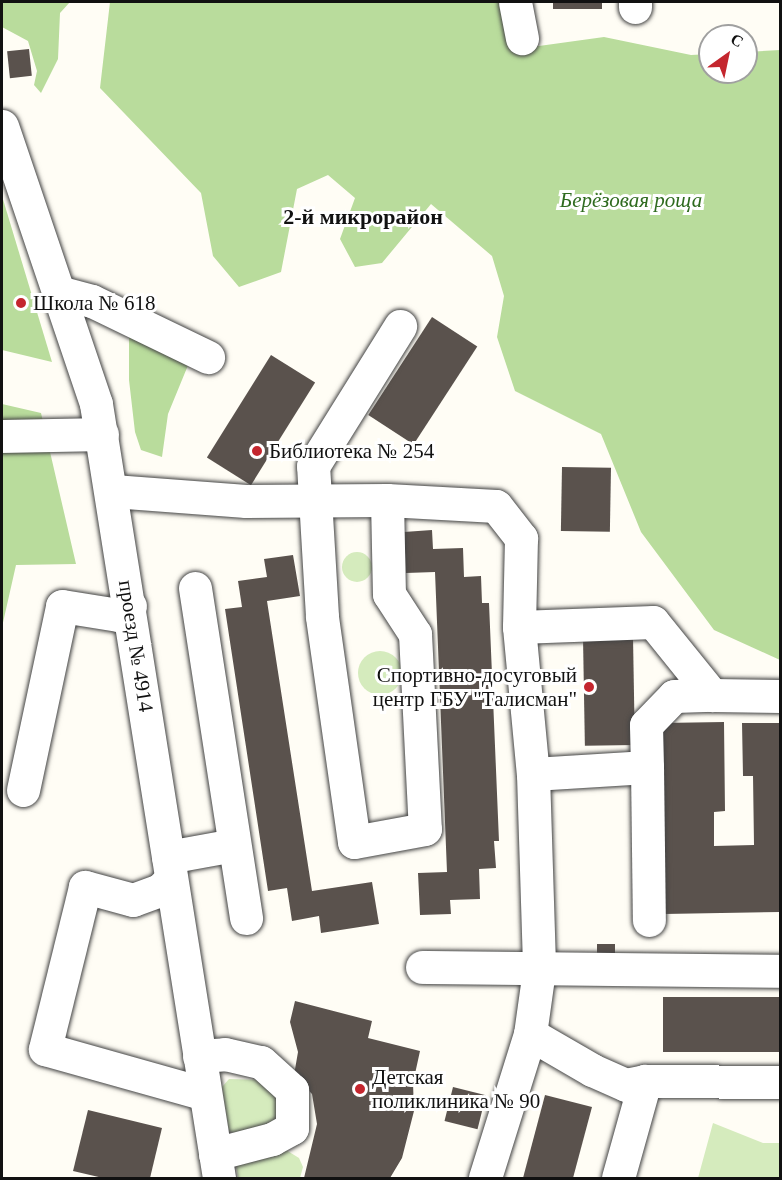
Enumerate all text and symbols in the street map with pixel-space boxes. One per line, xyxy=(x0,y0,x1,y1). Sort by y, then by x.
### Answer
north arrow xyxy=(698,24,758,84)
text: С xyxy=(728,30,746,50)
park label: Берёзовая роща xyxy=(560,187,702,213)
district label: 2-й микрорайон xyxy=(283,204,443,230)
place label: Школа № 618 xyxy=(33,290,155,316)
marker: Школа № 618 xyxy=(14,296,28,310)
place label: Библиотека № 254 xyxy=(269,438,434,464)
marker: Библиотека № 254 xyxy=(250,444,264,458)
street label: проезд № 4914 xyxy=(113,578,159,714)
place label: Спортивно-досуговый центр ГБУ "Талисман" xyxy=(373,662,577,712)
marker: Спортивно-досуговый центр ГБУ "Талисман" xyxy=(582,680,596,694)
place label: Детская поликлиника № 90 xyxy=(372,1064,540,1114)
marker: Детская поликлиника № 90 xyxy=(353,1082,367,1096)

